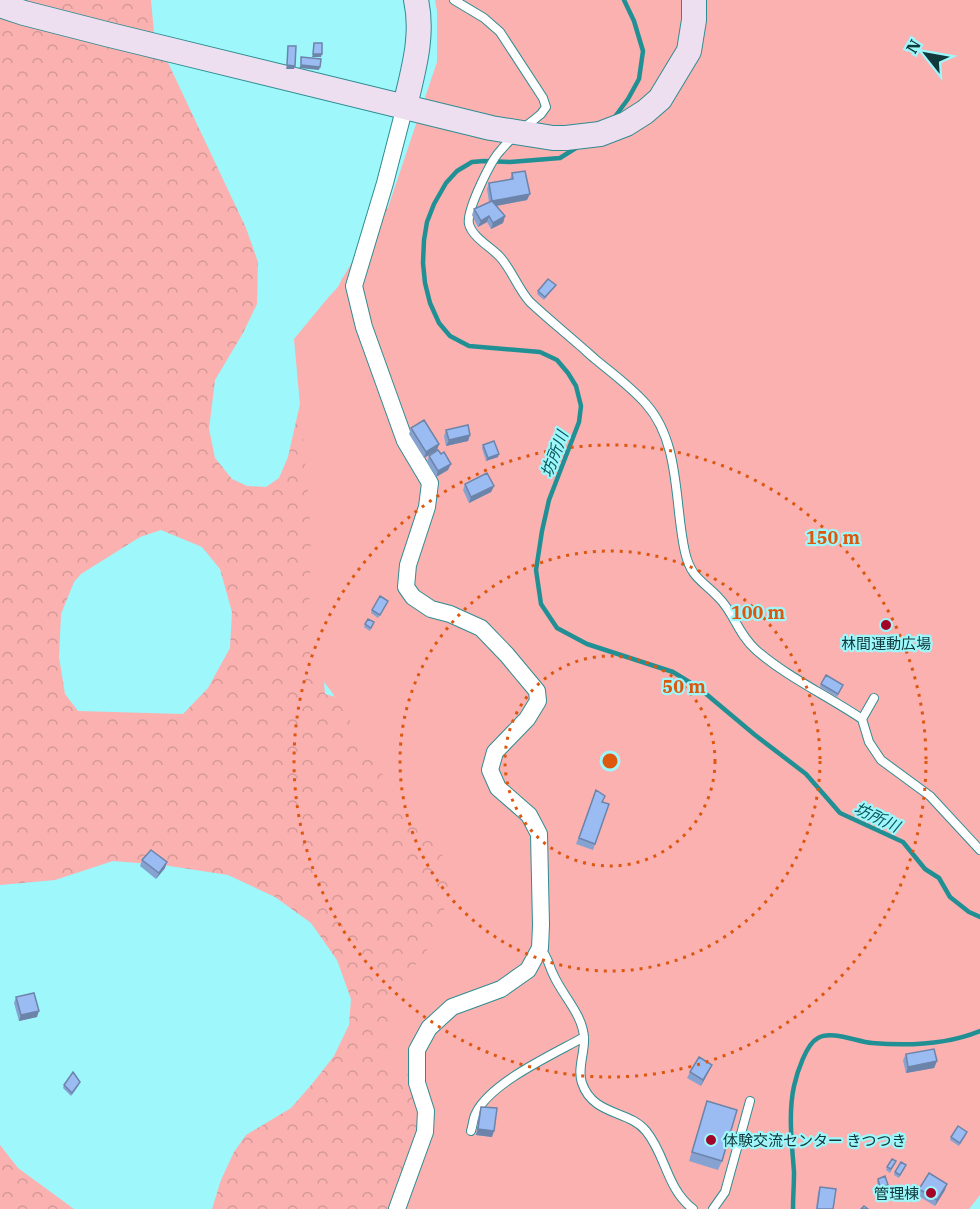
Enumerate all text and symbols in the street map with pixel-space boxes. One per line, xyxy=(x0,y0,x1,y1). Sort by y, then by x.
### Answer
north arrow xyxy=(896,24,956,84)
text: N xyxy=(901,36,925,57)
water label: 坊所川 xyxy=(536,426,573,480)
text: 150 m xyxy=(806,526,861,549)
text: 100 m xyxy=(731,601,786,624)
marker: 林間運動広場 xyxy=(879,618,893,632)
place label: 林間運動広場 xyxy=(841,634,931,653)
text: 50 m xyxy=(662,675,706,698)
centre of rings xyxy=(600,751,620,771)
water label: 坊所川 xyxy=(851,798,905,837)
place label: 体験交流センター きつつき xyxy=(723,1131,906,1150)
marker: 体験交流センター きつつき xyxy=(704,1133,718,1147)
place label: 管理棟 xyxy=(874,1184,919,1203)
marker: 管理棟 xyxy=(924,1186,938,1200)

